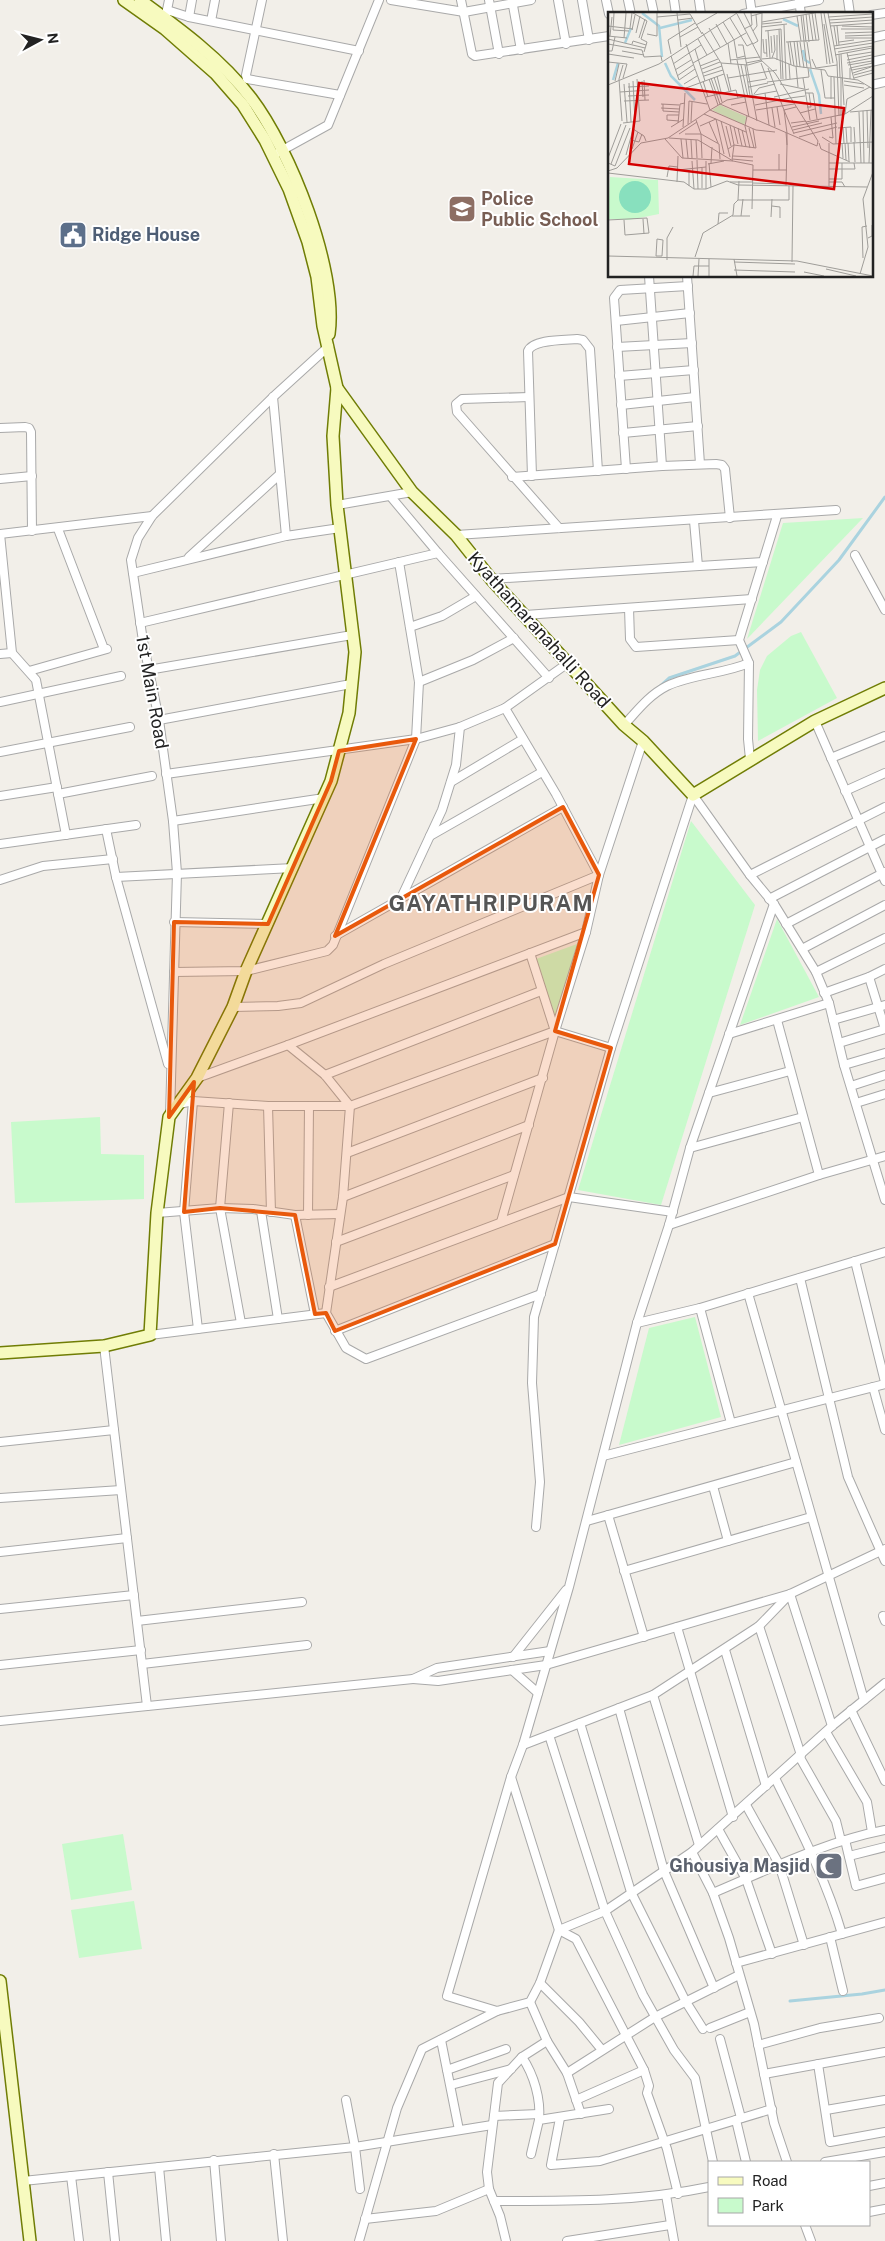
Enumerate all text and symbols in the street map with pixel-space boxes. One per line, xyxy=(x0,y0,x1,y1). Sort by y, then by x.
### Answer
inset map xyxy=(608,12,872,278)
north arrow xyxy=(15,15,65,65)
text: N xyxy=(44,32,62,45)
place label: Police Public School xyxy=(481,188,598,230)
school or university icon: Police Public School xyxy=(447,194,477,224)
public building icon: Ridge House xyxy=(58,220,88,250)
place label: Ridge House xyxy=(92,224,200,245)
street label: Kyathamaranahalli Road xyxy=(464,547,615,712)
street label: 1st Main Road xyxy=(132,633,173,751)
district label: GAYATHRIPURAM xyxy=(388,890,594,916)
mosque icon: Ghousiya Masjid xyxy=(814,1851,844,1881)
place label: Ghousiya Masjid xyxy=(669,1855,810,1876)
legend xyxy=(708,2161,870,2226)
text: Road xyxy=(752,2172,788,2189)
text: Park xyxy=(752,2197,784,2214)

